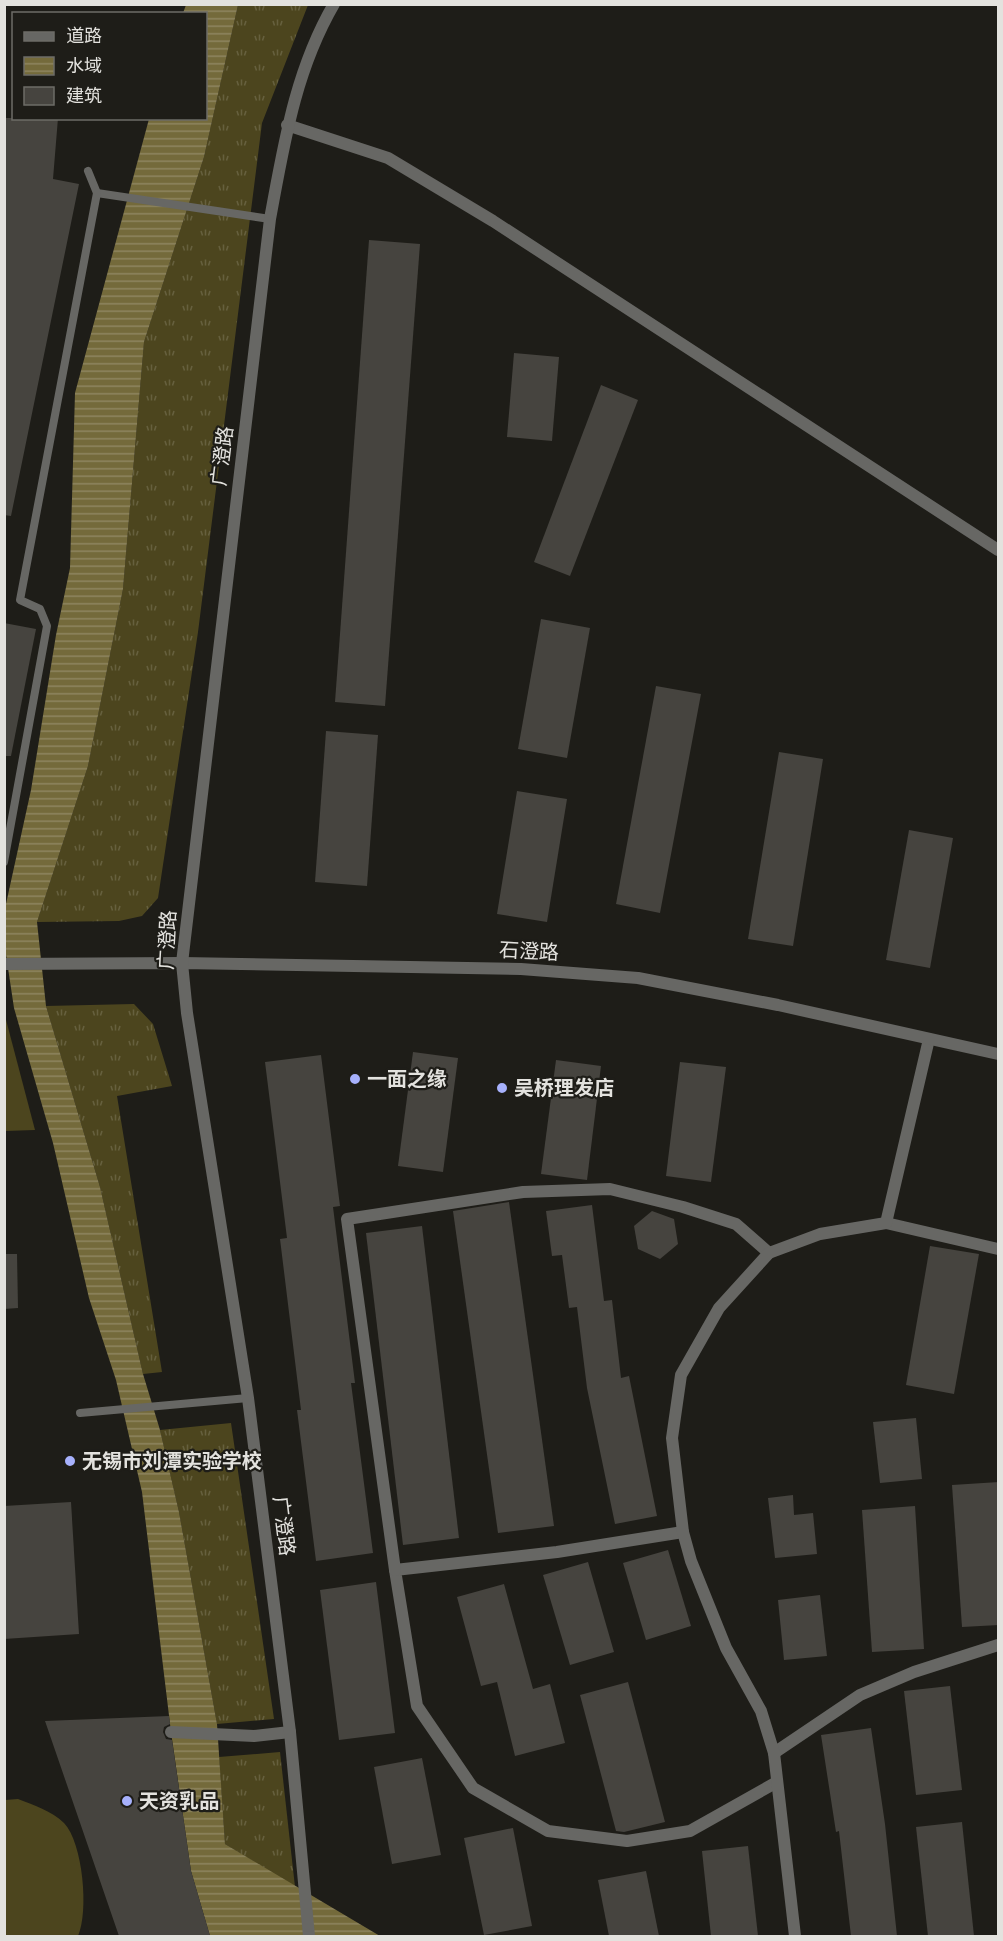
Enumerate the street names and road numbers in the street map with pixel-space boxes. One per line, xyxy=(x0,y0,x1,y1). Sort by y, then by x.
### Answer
street label: 广澄路 xyxy=(206,425,238,487)
street label: 广澄路 xyxy=(153,909,181,971)
street label: 石澄路 xyxy=(498,937,560,965)
street label: 广澄路 xyxy=(268,1495,300,1557)

